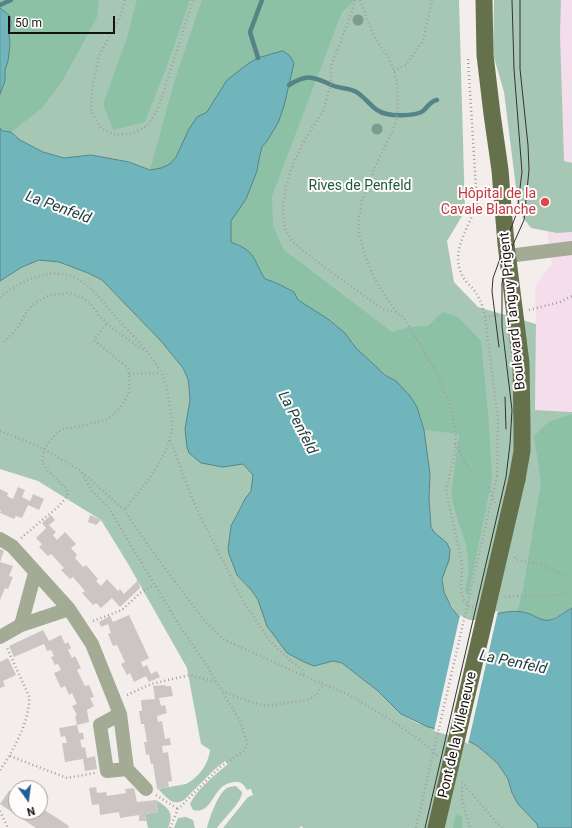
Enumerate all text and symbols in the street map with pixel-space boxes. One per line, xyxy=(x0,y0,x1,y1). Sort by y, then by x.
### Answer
scale bar xyxy=(10,8,117,34)
text: 50 m xyxy=(15,16,42,30)
park label: Rives de Penfeld xyxy=(309,178,411,194)
place label: Hôpital de la Cavale Blanche xyxy=(441,186,536,218)
water label: La Penfeld xyxy=(23,188,93,228)
marker: Hôpital de la Cavale Blanche xyxy=(539,196,551,208)
street label: Boulevard Tanguy Prigent xyxy=(496,231,530,391)
water label: La Penfeld xyxy=(273,388,321,458)
water label: La Penfeld xyxy=(478,647,548,679)
street label: Pont de la Villeneuve xyxy=(435,670,481,800)
north arrow xyxy=(8,780,48,820)
text: N xyxy=(25,804,36,818)

